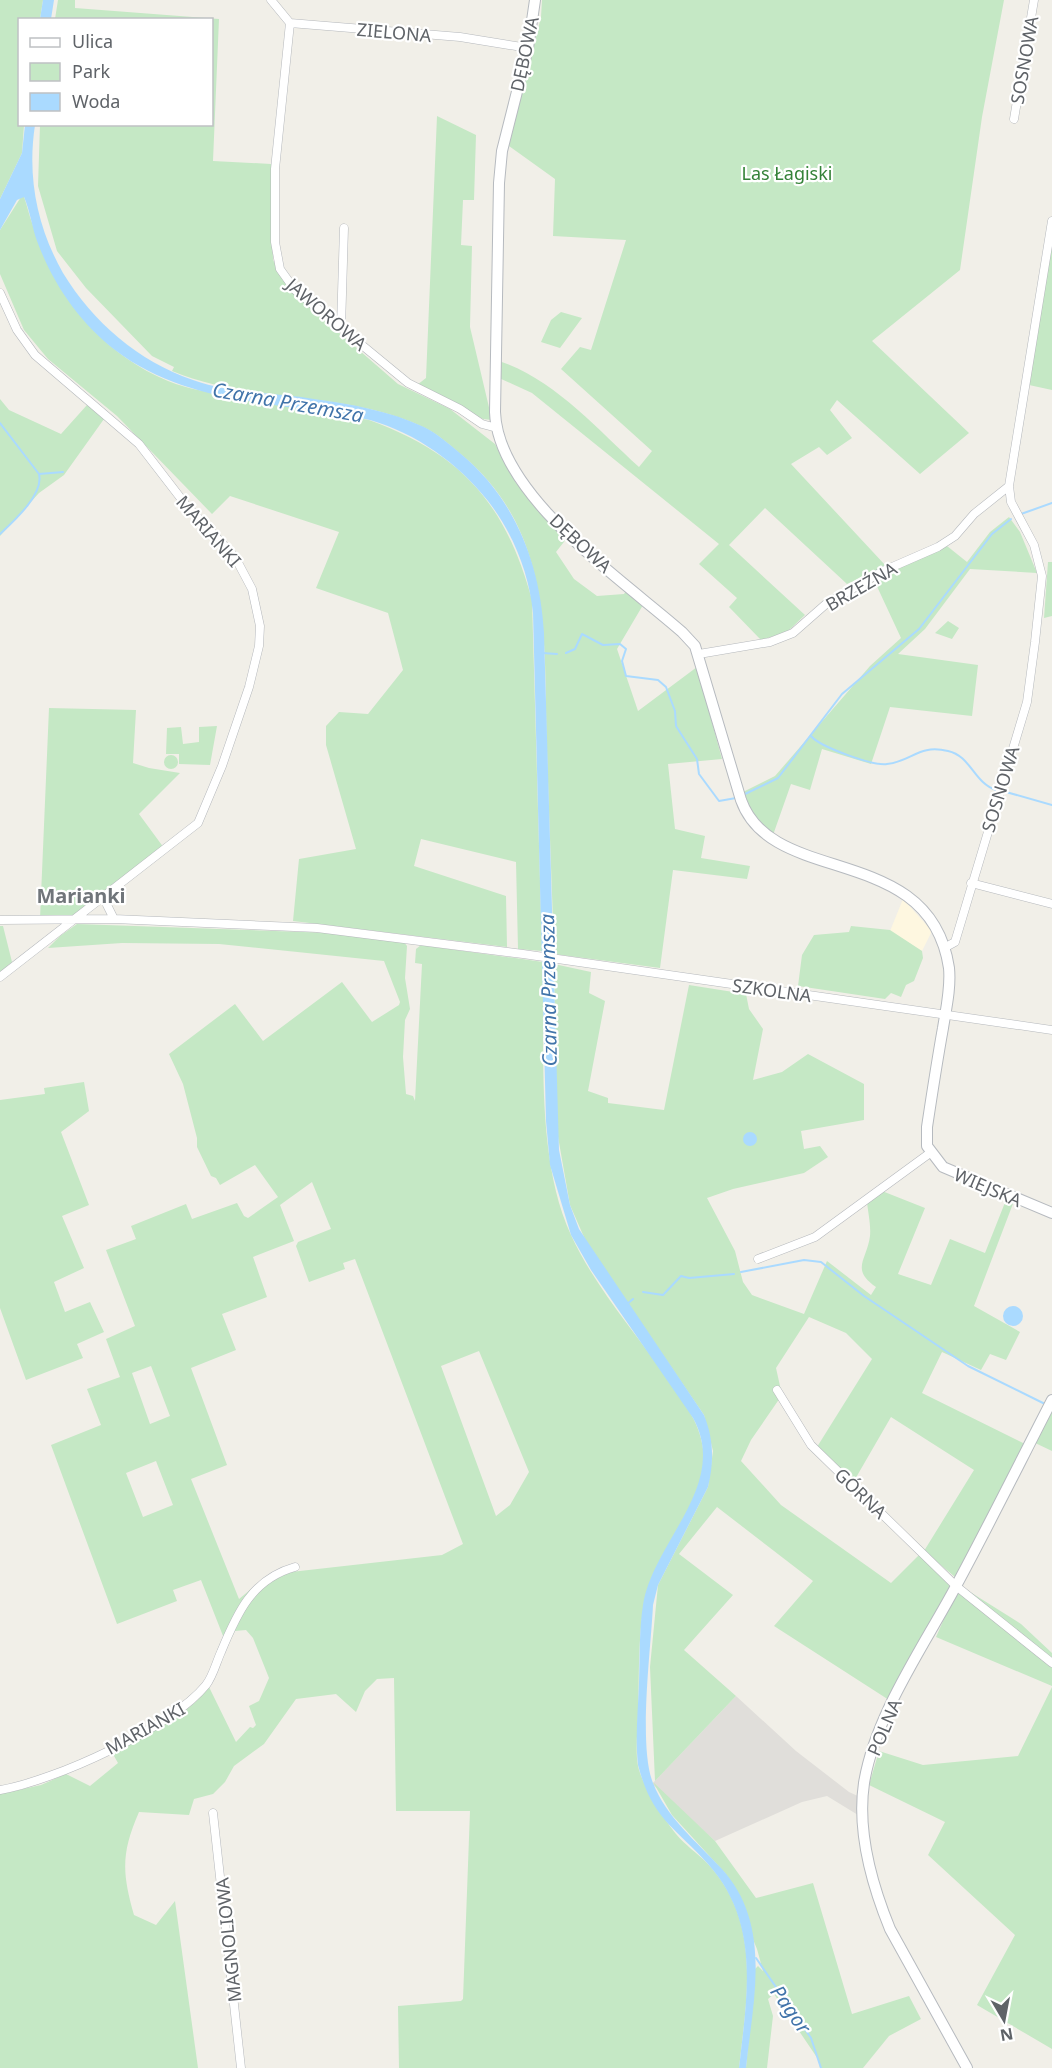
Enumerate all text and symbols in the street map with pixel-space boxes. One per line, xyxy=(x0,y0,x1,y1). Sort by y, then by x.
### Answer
street label: DĘBOWA xyxy=(504,14,544,94)
street label: SOSNOWA xyxy=(1004,14,1044,106)
street label: ZIELONA xyxy=(356,17,433,47)
legend xyxy=(18,18,213,126)
text: Ulica xyxy=(72,29,113,53)
text: Park xyxy=(72,59,110,83)
text: Woda xyxy=(72,89,120,113)
park label: Las Łagiski xyxy=(742,161,832,185)
street label: JAWOROWA xyxy=(280,271,373,356)
water label: Czarna Przemsza xyxy=(210,375,366,429)
street label: MARIANKI xyxy=(171,490,247,572)
street label: DĘBOWA xyxy=(545,508,617,578)
street label: BRZEŹNA xyxy=(821,556,901,616)
street label: SOSNOWA xyxy=(976,743,1025,835)
district label: Marianki xyxy=(36,882,126,909)
water label: Czarna Przemsza xyxy=(533,913,563,1067)
street label: SZKOLNA xyxy=(731,973,814,1007)
street label: WIEJSKA xyxy=(950,1162,1026,1212)
street label: GÓRNA xyxy=(830,1462,893,1524)
street label: POLNA xyxy=(861,1694,907,1759)
street label: MARIANKI xyxy=(101,1696,189,1760)
street label: MAGNOLIOWA xyxy=(209,1876,246,2004)
water label: Pagor xyxy=(765,1979,818,2040)
north arrow xyxy=(974,1990,1034,2050)
text: N xyxy=(998,2023,1015,2047)

